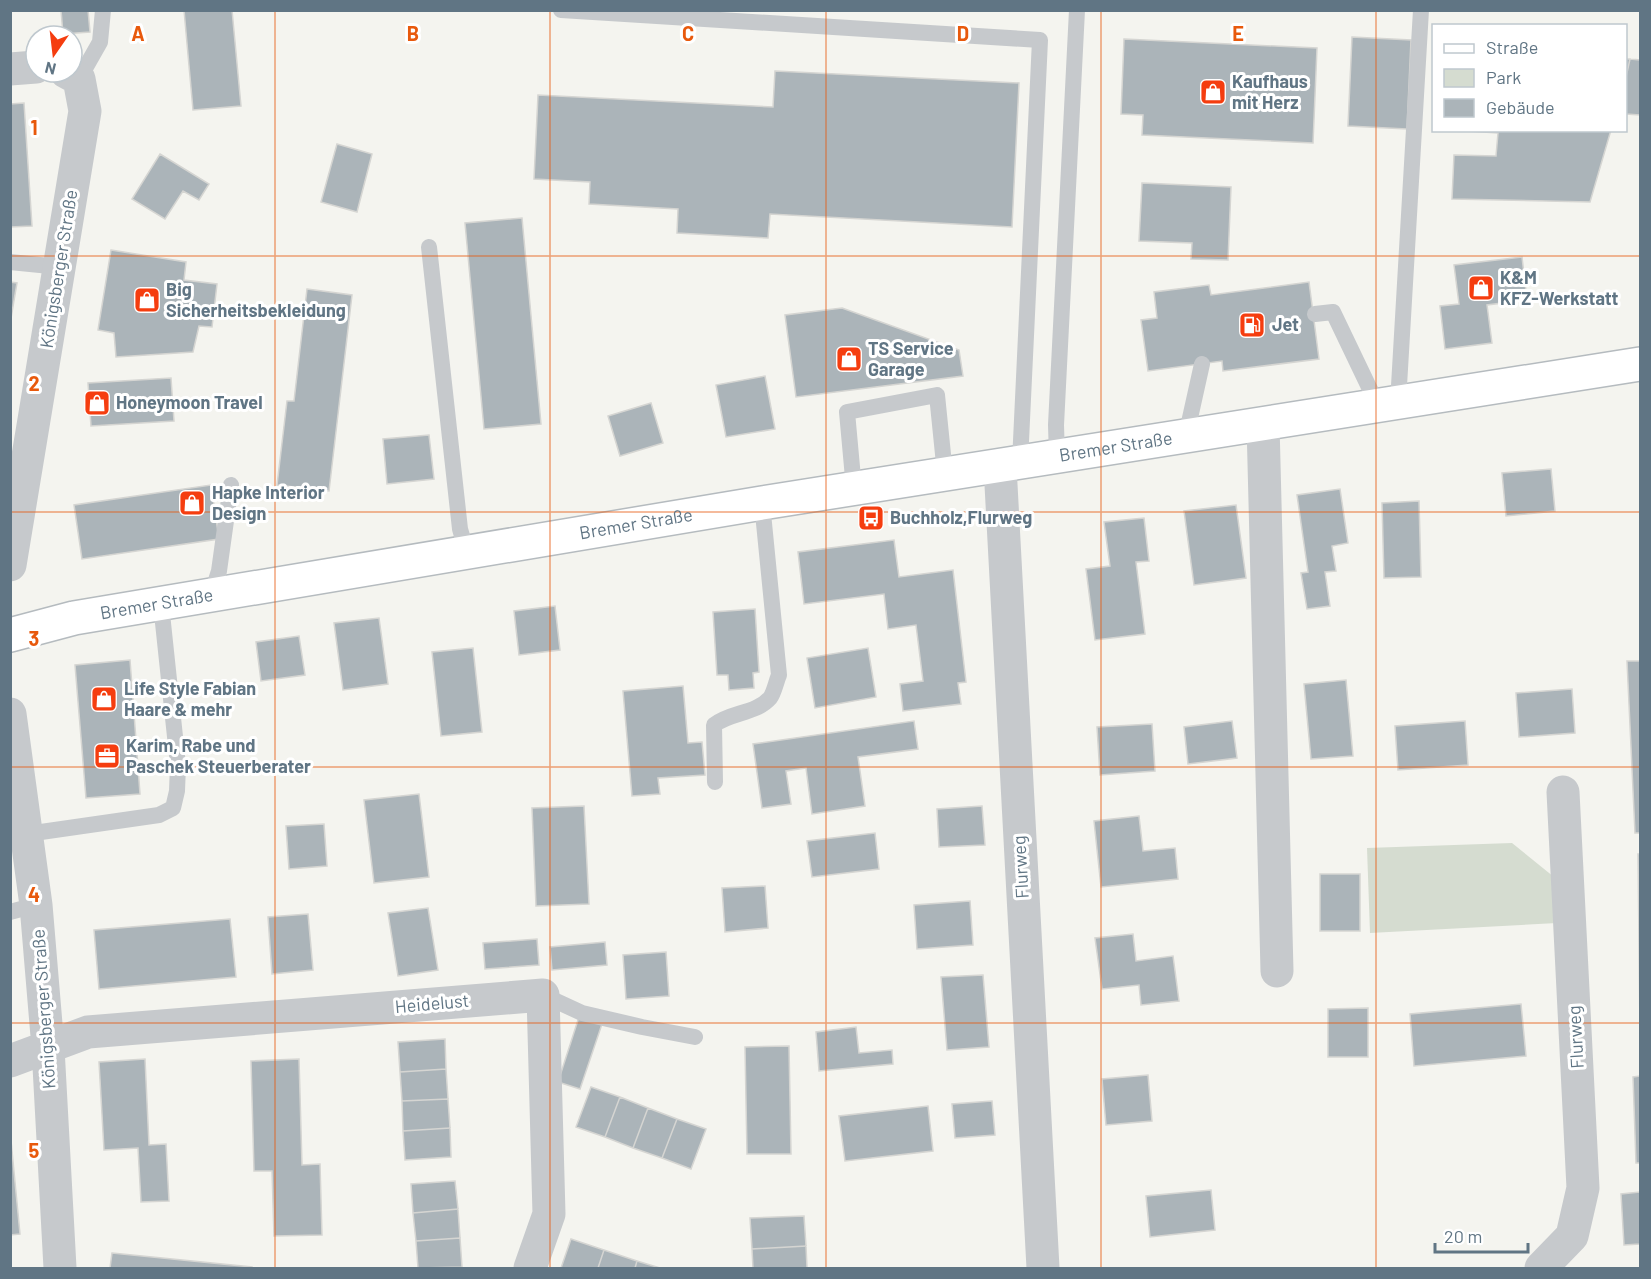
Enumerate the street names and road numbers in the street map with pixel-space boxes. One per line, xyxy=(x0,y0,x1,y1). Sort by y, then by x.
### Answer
street label: Königsberger Straße xyxy=(35,188,81,350)
street label: Bremer Straße xyxy=(1057,426,1174,466)
street label: Bremer Straße xyxy=(578,503,694,543)
street label: Bremer Straße xyxy=(98,583,215,623)
street label: Flurweg xyxy=(1007,835,1033,899)
street label: Königsberger Straße xyxy=(26,928,60,1090)
street label: Heidelust xyxy=(394,989,470,1017)
street label: Flurweg xyxy=(1562,1005,1588,1069)

